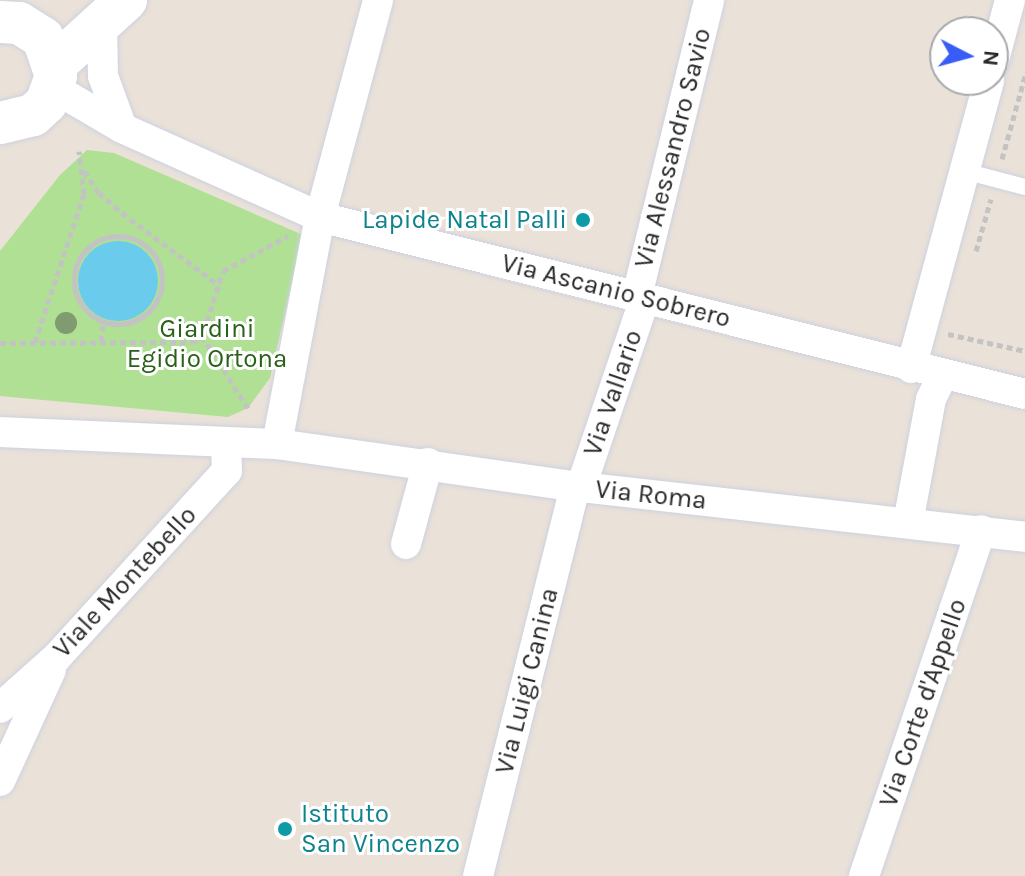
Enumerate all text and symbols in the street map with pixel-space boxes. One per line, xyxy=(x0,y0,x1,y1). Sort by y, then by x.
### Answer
north arrow xyxy=(929,16,1009,96)
street label: Via Alessandro Savio xyxy=(628,25,718,271)
text: N xyxy=(977,49,1005,68)
place label: Lapide Natal Palli xyxy=(362,204,567,236)
marker: Lapide Natal Palli xyxy=(574,211,592,229)
street label: Via Ascanio Sobrero xyxy=(498,247,734,335)
park label: Giardini Egidio Ortona xyxy=(127,313,287,374)
street label: Via Vallario xyxy=(577,326,649,460)
street label: Via Roma xyxy=(594,474,708,516)
street label: Viale Montebello xyxy=(47,500,203,664)
street label: Via Luigi Canina xyxy=(489,585,565,777)
street label: Via Corte d'Appello xyxy=(873,595,973,811)
place label: Istituto San Vincenzo xyxy=(301,798,460,860)
marker: Istituto San Vincenzo xyxy=(276,820,294,838)

